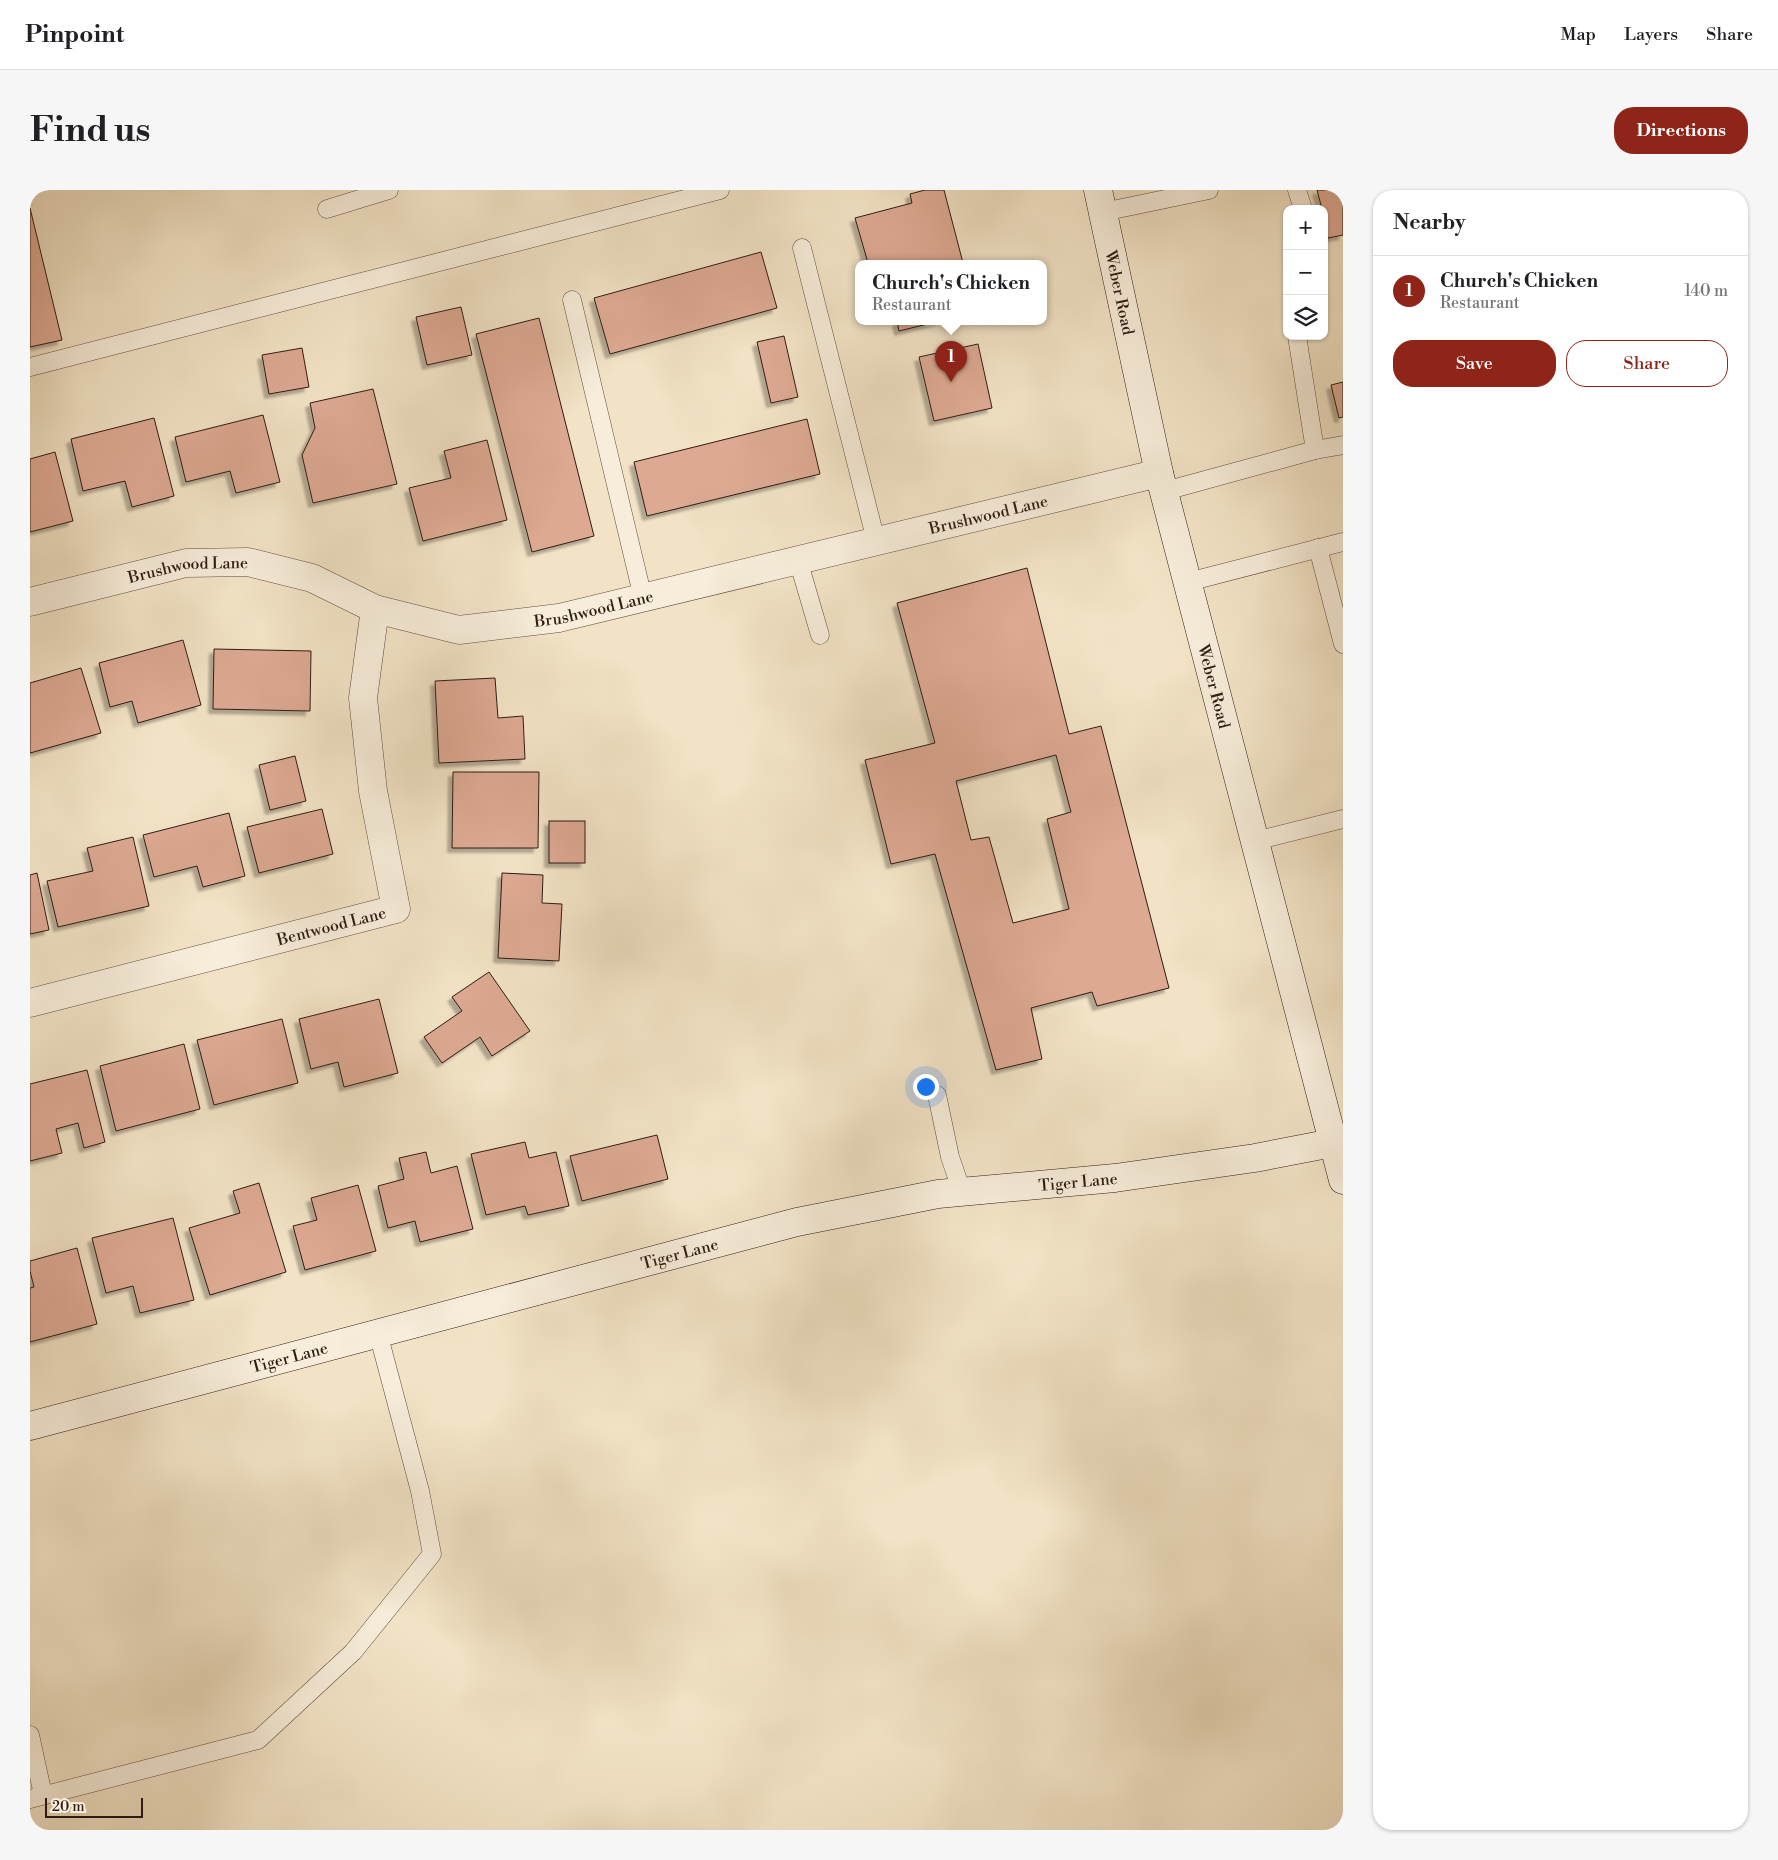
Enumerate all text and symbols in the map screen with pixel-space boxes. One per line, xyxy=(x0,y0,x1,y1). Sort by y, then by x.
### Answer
text: Pinpoint xyxy=(25,20,124,50)
text: Map xyxy=(1561,23,1596,46)
text: Layers xyxy=(1624,23,1678,46)
text: Share xyxy=(1706,23,1753,46)
button: Directions xyxy=(1614,107,1748,154)
text: Find us xyxy=(30,109,150,152)
map controls xyxy=(1283,205,1328,340)
button: + xyxy=(1283,205,1328,250)
text: Nearby xyxy=(1393,210,1466,236)
street label: Weber Road xyxy=(1100,248,1138,337)
button: − xyxy=(1283,250,1328,295)
popup xyxy=(855,260,1047,325)
text: Church's Chicken xyxy=(1440,269,1598,293)
text: Church's Chicken xyxy=(872,271,1030,295)
text: 1 xyxy=(1405,281,1413,301)
text: 140 m xyxy=(1684,281,1728,301)
text: Restaurant xyxy=(1440,293,1519,313)
text: Restaurant xyxy=(872,295,951,315)
button: layers xyxy=(1283,295,1328,340)
button: Save xyxy=(1393,340,1556,387)
button: Share xyxy=(1566,340,1728,387)
pin: 1 xyxy=(935,341,967,382)
street label: Brushwood Lane xyxy=(926,491,1050,539)
street label: Brushwood Lane xyxy=(125,553,248,588)
street label: Brushwood Lane xyxy=(532,587,656,632)
street label: Weber Road xyxy=(1193,641,1234,731)
street label: Bentwood Lane xyxy=(274,903,388,950)
your location xyxy=(913,1074,939,1100)
street label: Tiger Lane xyxy=(1038,1169,1118,1196)
street label: Tiger Lane xyxy=(639,1234,721,1274)
street label: Tiger Lane xyxy=(248,1338,330,1378)
scale bar xyxy=(45,1795,142,1818)
text: 20 m xyxy=(52,1798,84,1816)

